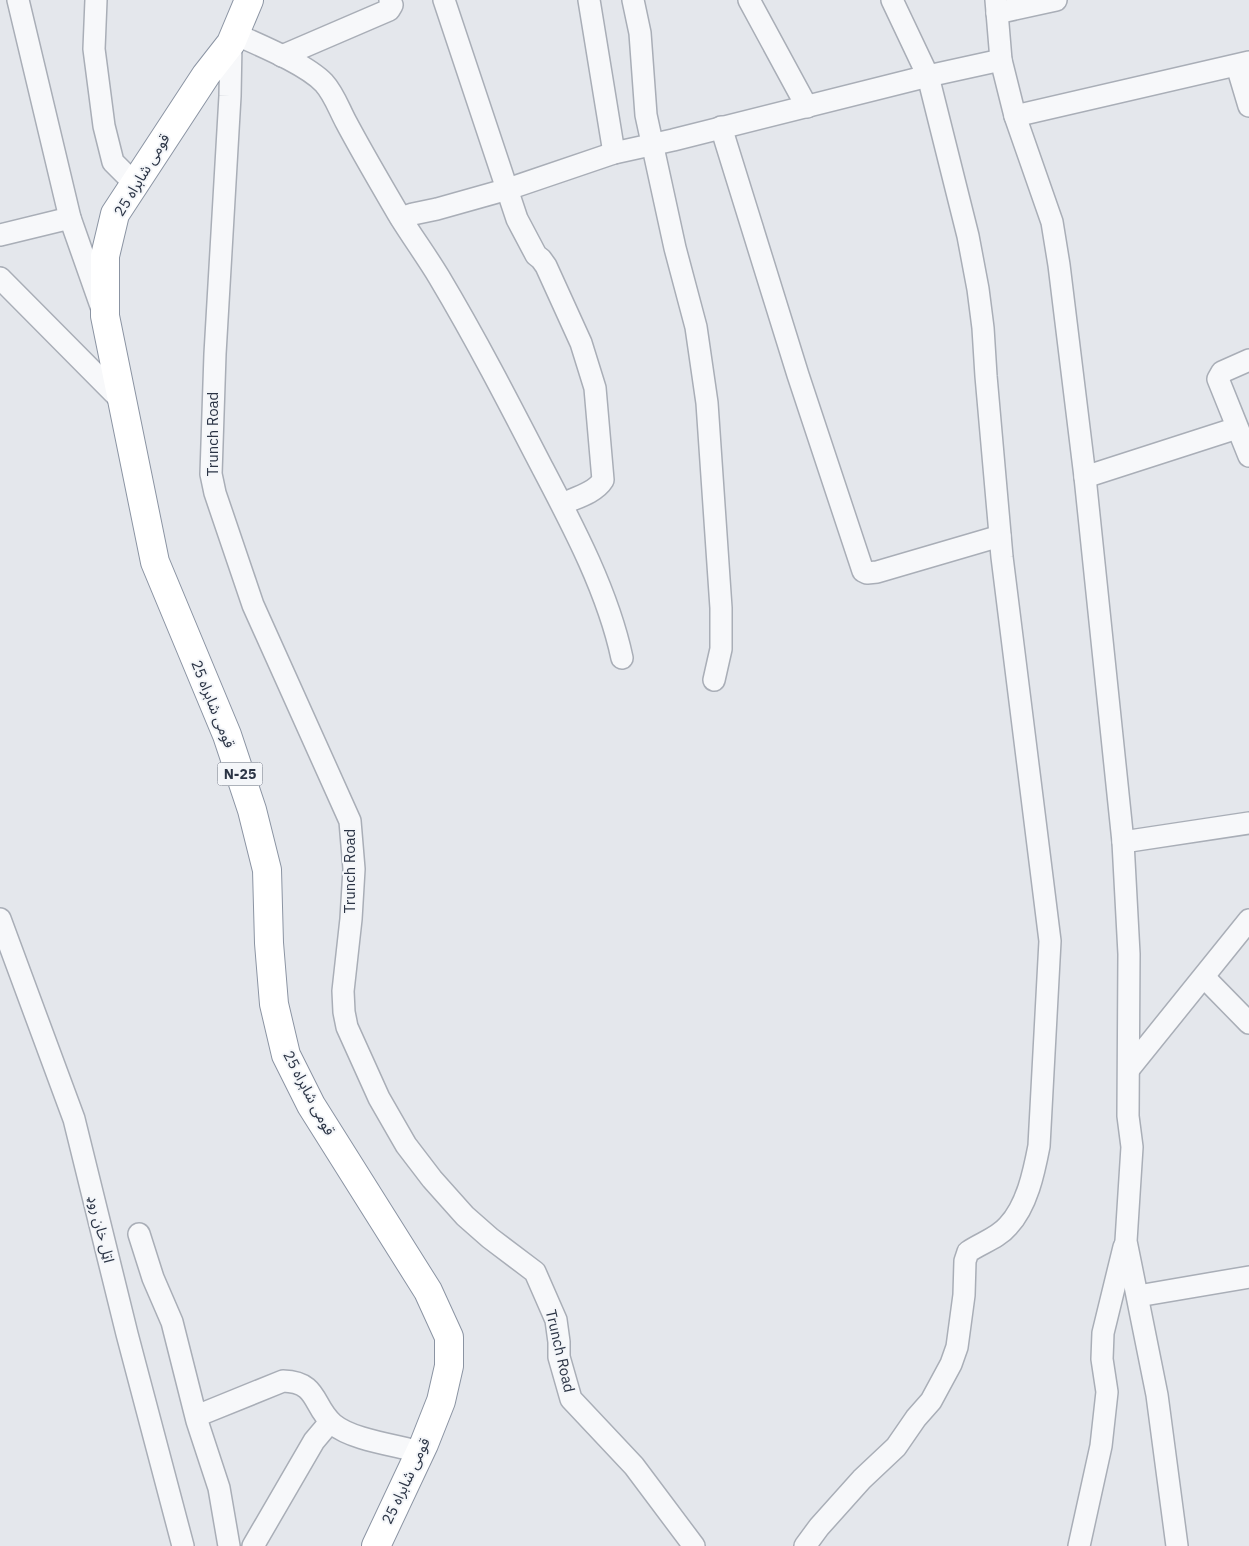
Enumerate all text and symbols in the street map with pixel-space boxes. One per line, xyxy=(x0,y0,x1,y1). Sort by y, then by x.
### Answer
street label: قومی شاہراہ 25 xyxy=(109,130,174,220)
street label: Trunch Road xyxy=(203,392,222,476)
street label: قومی شاہراہ 25 xyxy=(187,657,240,751)
road number: N-25 xyxy=(218,762,262,786)
street label: Trunch Road xyxy=(340,829,359,913)
street label: قومی شاہراہ 25 xyxy=(279,1047,340,1139)
street label: اټل خان روډ xyxy=(84,1193,119,1265)
street label: Trunch Road xyxy=(542,1308,579,1394)
street label: قومی شاہراہ 25 xyxy=(377,1434,434,1527)

